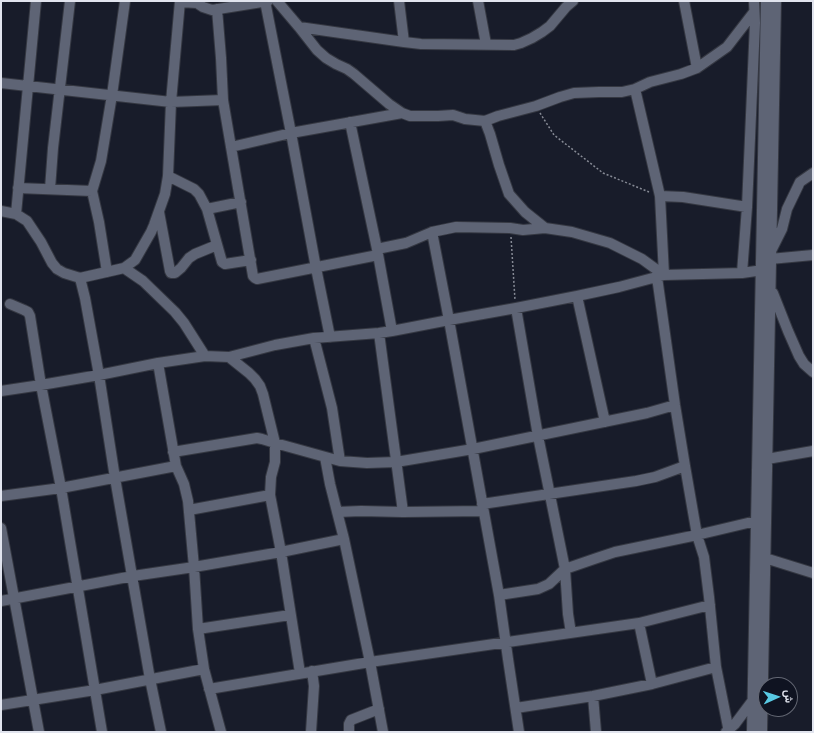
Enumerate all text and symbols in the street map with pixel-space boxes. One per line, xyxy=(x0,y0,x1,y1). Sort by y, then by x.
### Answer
north arrow xyxy=(758,677,798,717)
text: ش xyxy=(783,689,796,703)

